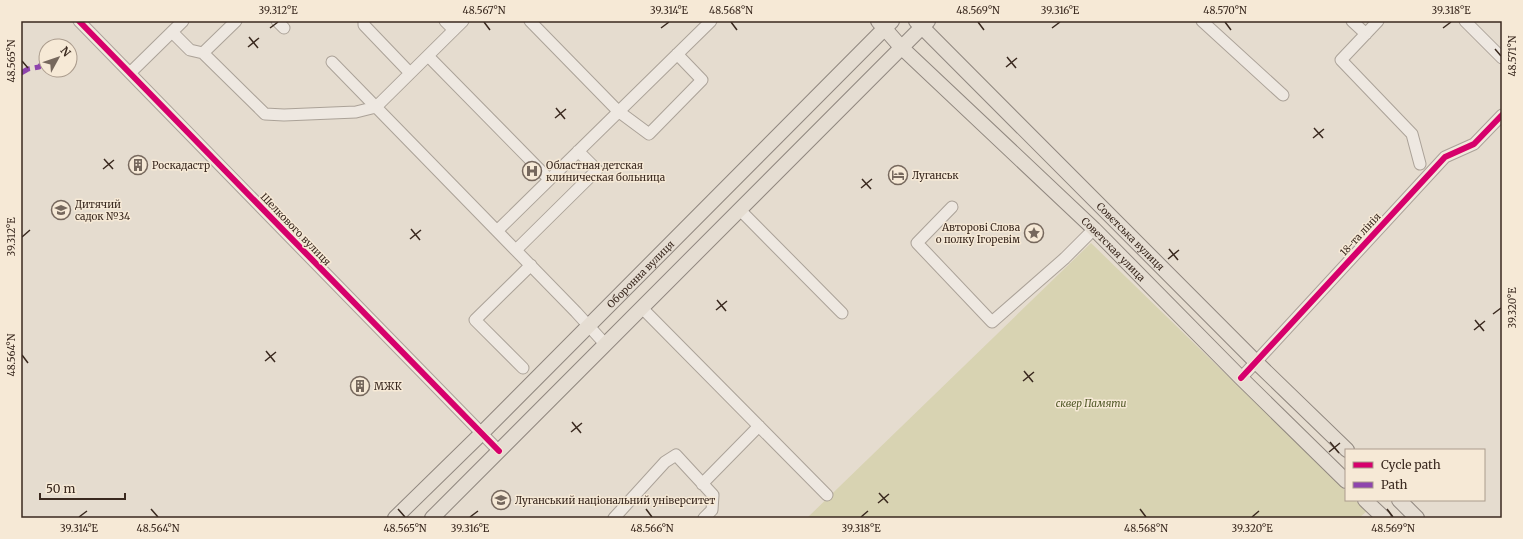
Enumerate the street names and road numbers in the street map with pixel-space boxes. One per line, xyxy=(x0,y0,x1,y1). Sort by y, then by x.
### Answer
street label: Шелкового вулиця xyxy=(258,190,334,268)
street label: Совєтська вулиця xyxy=(1094,200,1167,273)
street label: 18-та лінія xyxy=(1337,210,1384,259)
street label: Советская улица xyxy=(1078,215,1148,285)
street label: Оборонна вулиця xyxy=(604,238,677,311)

